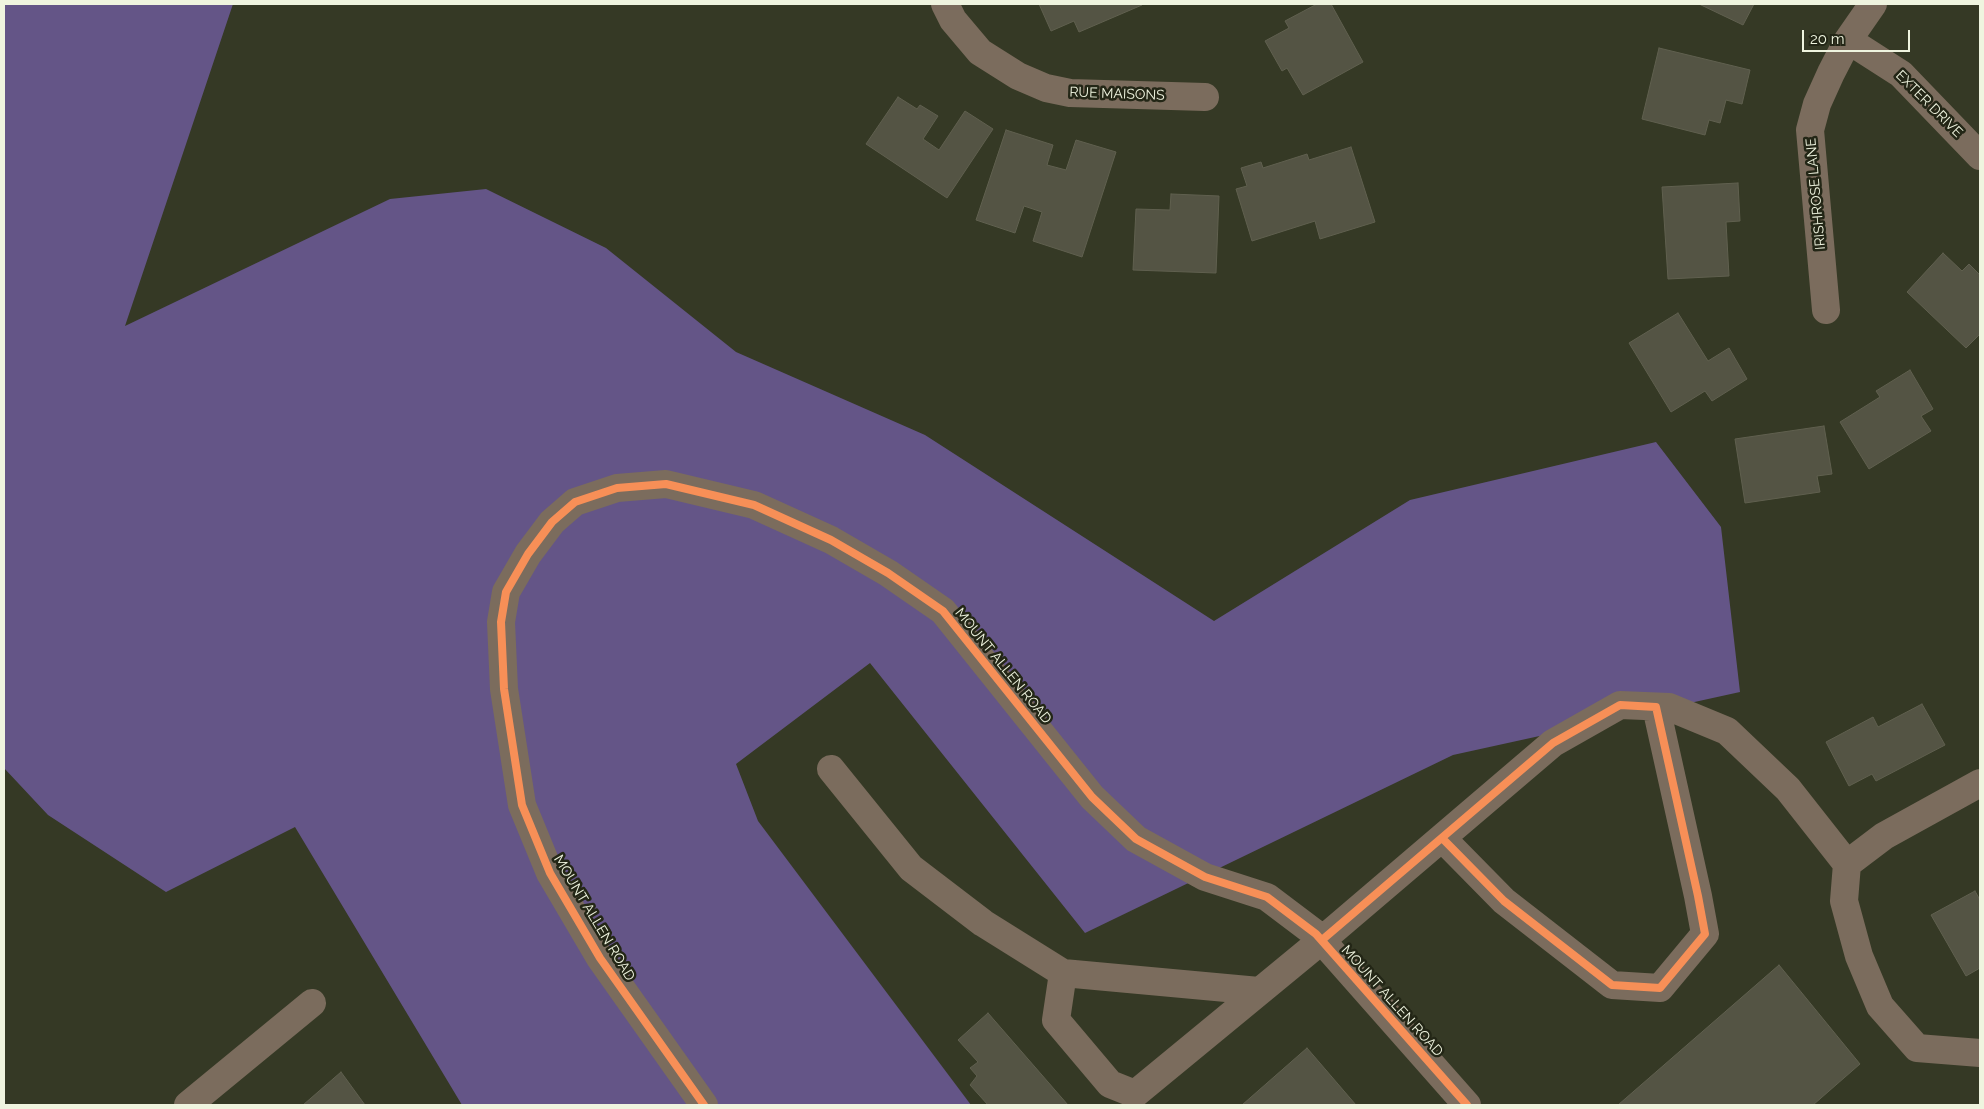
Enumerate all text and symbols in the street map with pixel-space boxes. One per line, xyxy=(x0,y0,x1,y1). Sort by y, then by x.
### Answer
scale bar xyxy=(1804,20,1912,52)
text: 20 m xyxy=(1810,30,1845,48)
street label: EXTER DRIVE xyxy=(1892,67,1966,141)
street label: RUE MAISONS xyxy=(1069,84,1165,104)
street label: IRISHROSE LANE xyxy=(1803,137,1829,251)
street label: MOUNT ALLEN ROAD xyxy=(951,605,1055,727)
street label: MOUNT ALLEN ROAD xyxy=(550,852,638,984)
street label: MOUNT ALLEN ROAD xyxy=(1338,942,1446,1060)

